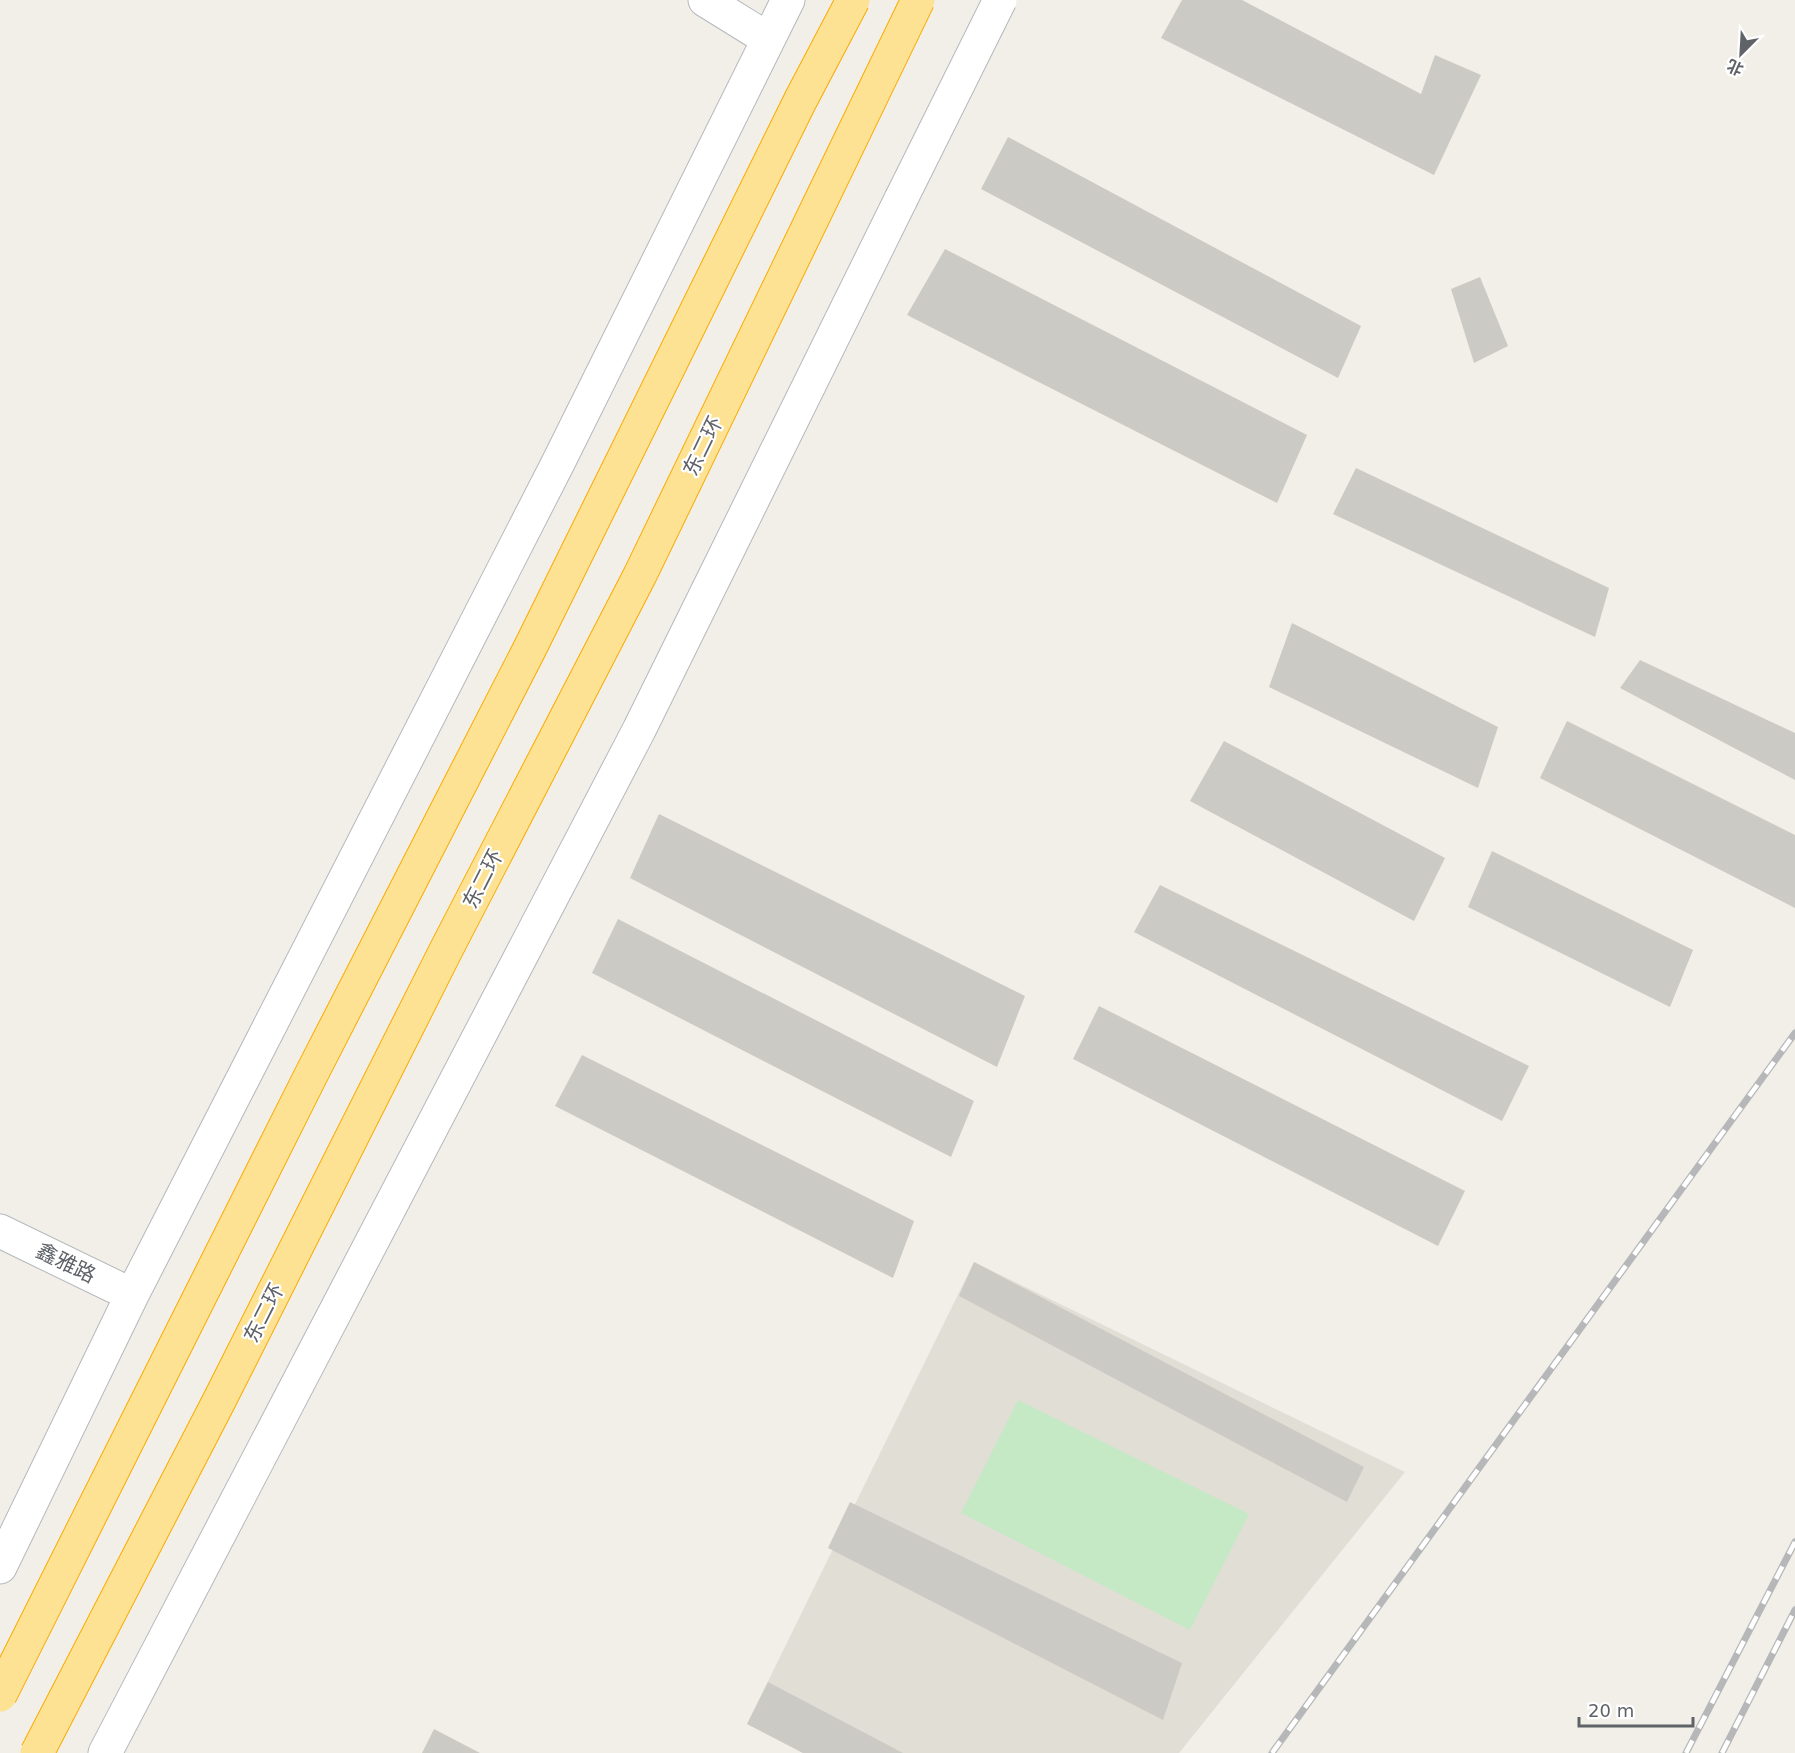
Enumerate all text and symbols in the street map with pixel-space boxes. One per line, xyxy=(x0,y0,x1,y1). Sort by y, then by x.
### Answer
north arrow xyxy=(1711,24,1771,84)
text: 北 xyxy=(1724,55,1746,79)
street label: 东二环 xyxy=(678,412,728,480)
street label: 东二环 xyxy=(458,845,508,913)
street label: 鑫雅路 xyxy=(32,1238,100,1288)
street label: 东二环 xyxy=(239,1279,289,1347)
scale bar xyxy=(1579,1690,1693,1728)
text: 20 m xyxy=(1588,1700,1634,1721)

